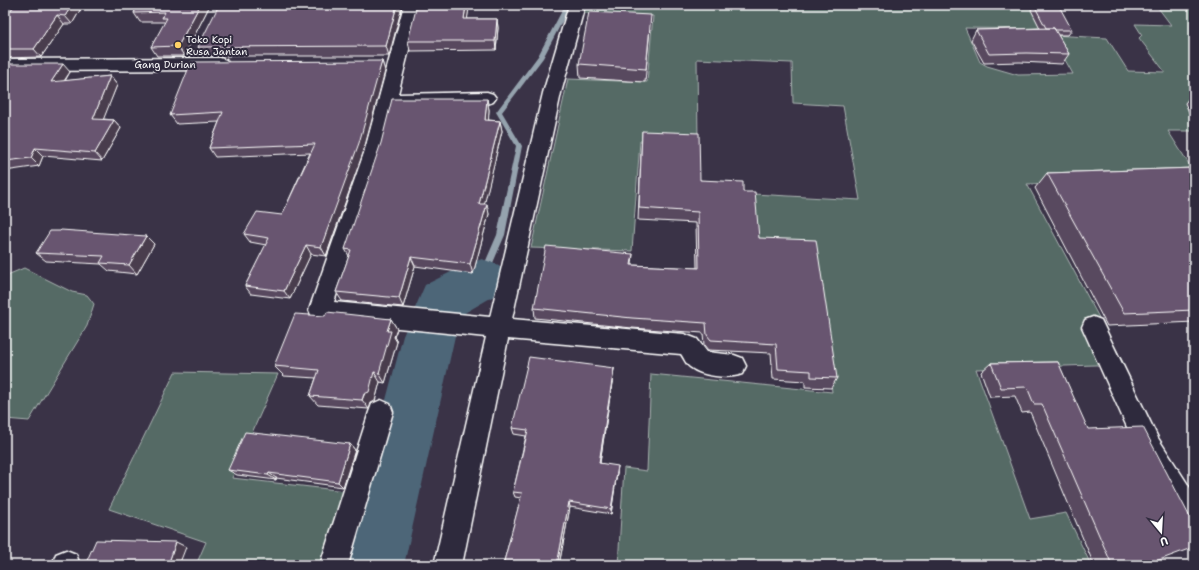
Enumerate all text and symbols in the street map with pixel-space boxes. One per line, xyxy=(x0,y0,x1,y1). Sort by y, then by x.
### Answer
place label: Toko Kopi Rusa Jantan xyxy=(186,33,247,58)
marker: Toko Kopi Rusa Jantan xyxy=(173,40,183,50)
street label: Gang Durian xyxy=(134,58,196,71)
north arrow xyxy=(1141,512,1181,552)
text: U xyxy=(1158,533,1170,549)

